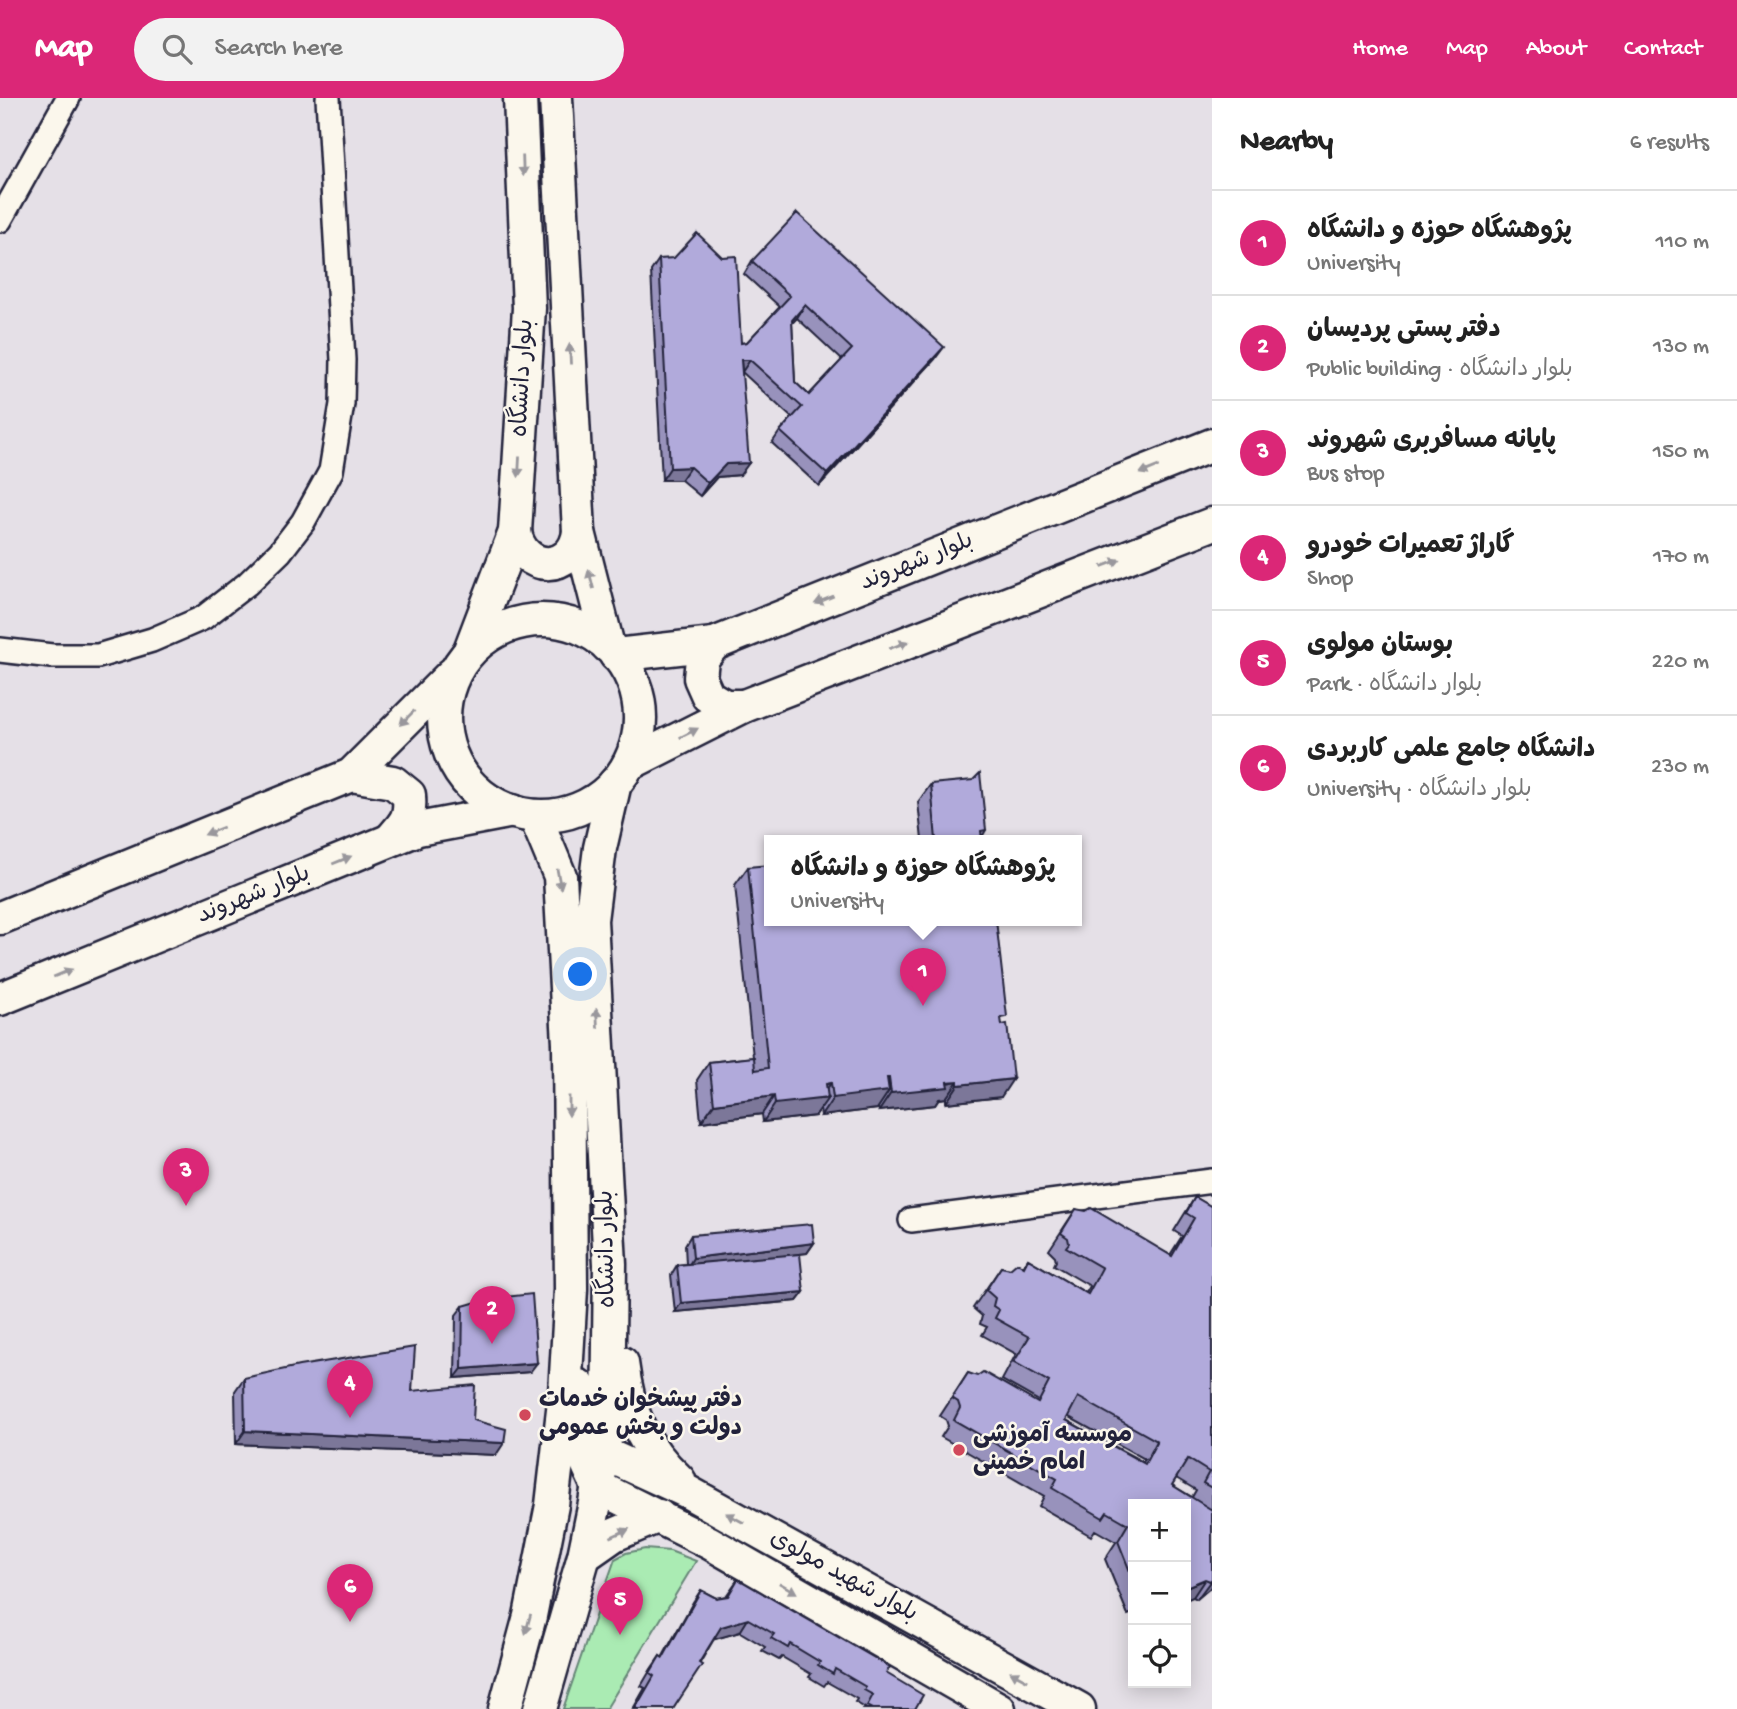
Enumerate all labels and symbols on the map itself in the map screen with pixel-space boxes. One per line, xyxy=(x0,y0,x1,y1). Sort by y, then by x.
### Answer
one-way arrow xyxy=(517,155,528,177)
street label: بلوار دانشگاه xyxy=(503,318,542,438)
one-way arrow xyxy=(564,343,575,365)
one-way arrow xyxy=(513,456,524,478)
one-way arrow xyxy=(1138,465,1159,476)
street label: بلوار شهروند xyxy=(856,527,978,599)
one-way arrow xyxy=(1101,557,1122,568)
one-way arrow xyxy=(585,568,596,590)
one-way arrow xyxy=(813,595,834,606)
one-way arrow xyxy=(888,640,909,651)
one-way arrow xyxy=(399,710,416,727)
one-way arrow xyxy=(679,728,699,739)
one-way arrow xyxy=(204,825,225,836)
one-way arrow xyxy=(332,854,352,866)
street label: بلوار شهروند xyxy=(193,860,315,932)
one-way arrow xyxy=(553,868,564,890)
pin: 1 xyxy=(900,948,946,1006)
your location xyxy=(563,957,597,991)
one-way arrow xyxy=(53,968,74,979)
one-way arrow xyxy=(591,1006,602,1028)
one-way arrow xyxy=(564,1096,575,1118)
pin: 3 xyxy=(163,1148,209,1206)
street label: بلوار دانشگاه xyxy=(589,1190,624,1308)
pin: 2 xyxy=(469,1286,515,1344)
pin: 4 xyxy=(327,1360,373,1418)
place label: دفتر پیشخوان خدمات دولت و بخش عمومی xyxy=(539,1385,742,1444)
marker: دفتر پیشخوان خدمات دولت و بخش عمومی xyxy=(517,1407,533,1423)
place label: موسسه آموزشی امام خمینی xyxy=(973,1420,1132,1479)
marker: موسسه آموزشی امام خمینی xyxy=(951,1442,967,1458)
one-way arrow xyxy=(725,1512,744,1524)
street label: بلوار شهید مولوی xyxy=(764,1524,922,1630)
one-way arrow xyxy=(610,1527,630,1539)
pin: 6 xyxy=(327,1564,373,1622)
pin: 5 xyxy=(597,1577,643,1635)
one-way arrow xyxy=(778,1581,798,1593)
one-way arrow xyxy=(522,1614,533,1636)
one-way arrow xyxy=(1010,1670,1029,1682)

